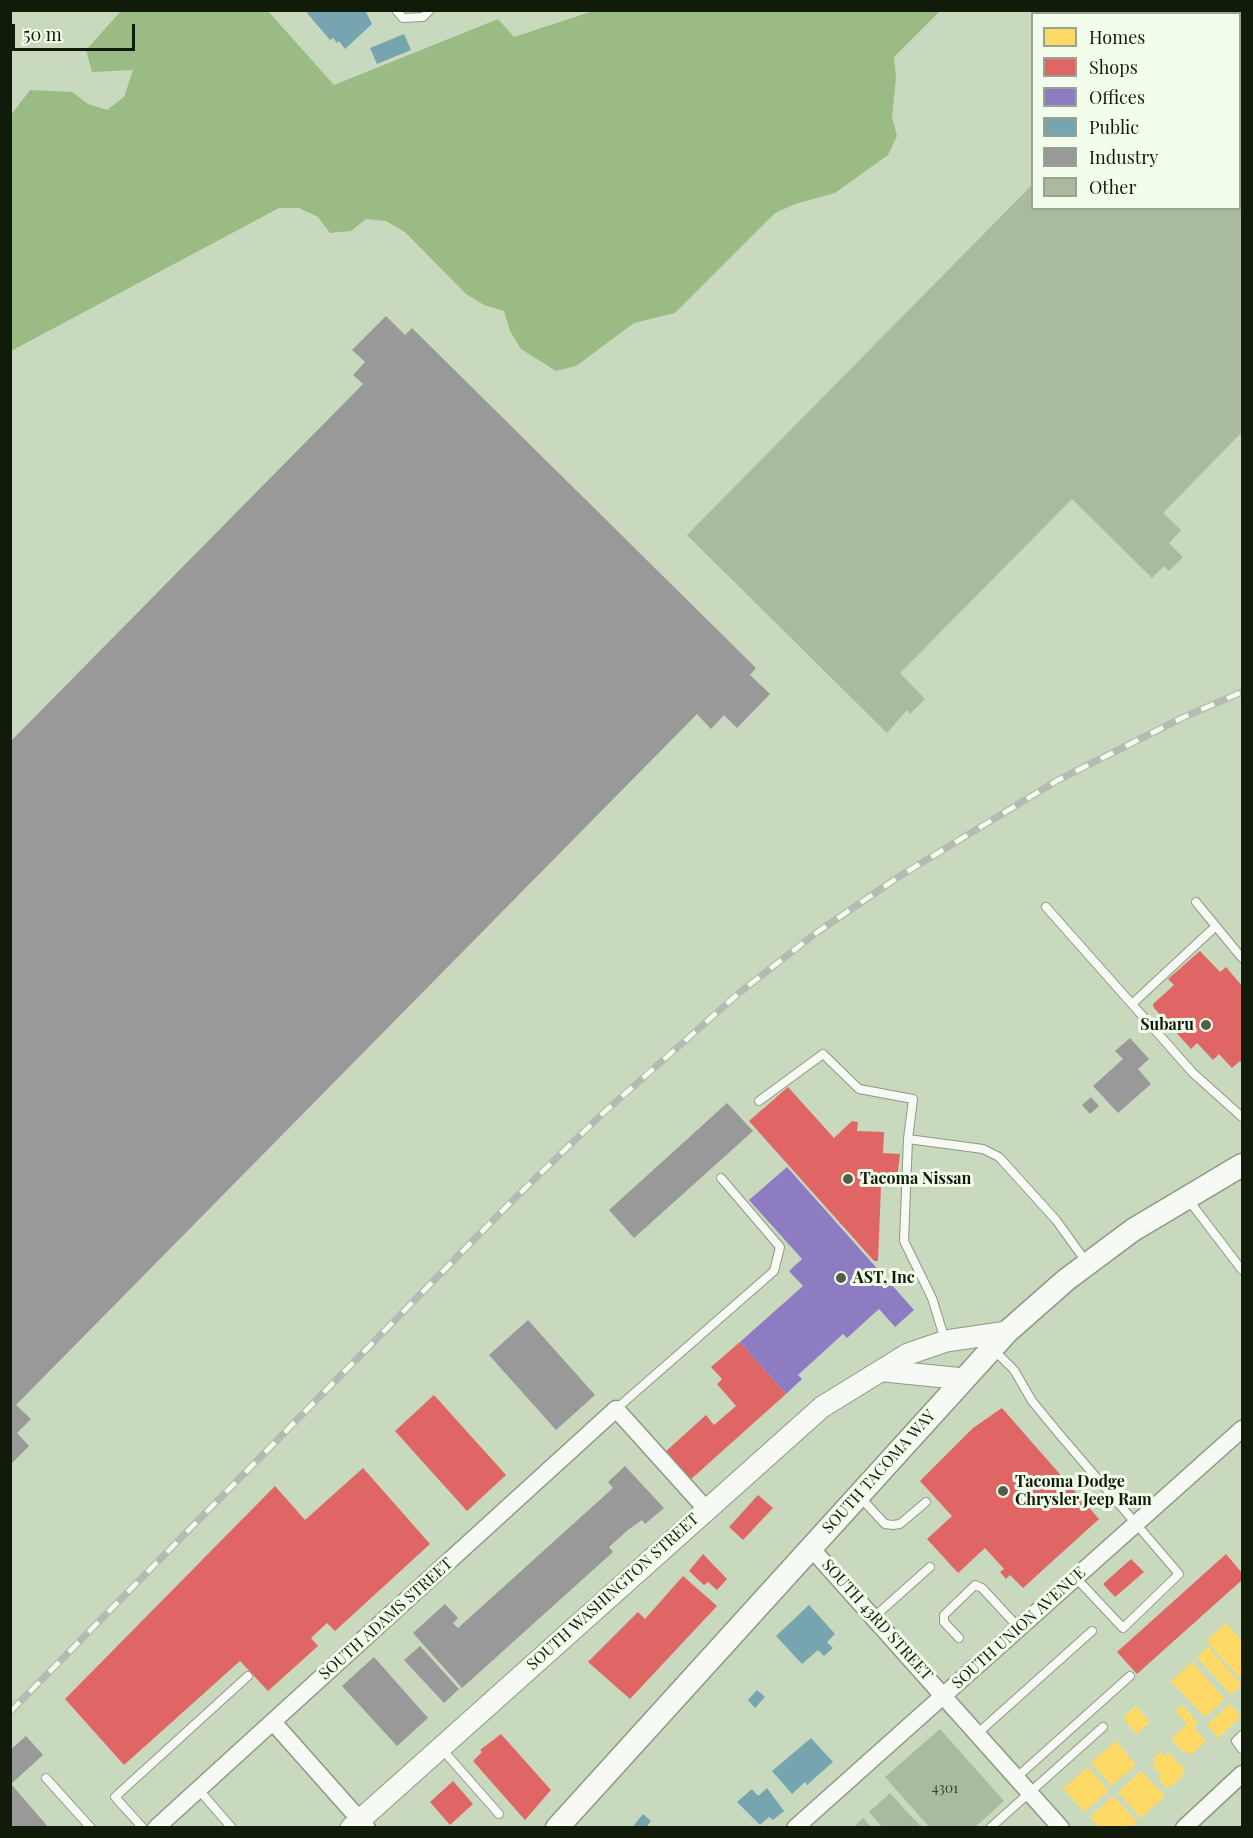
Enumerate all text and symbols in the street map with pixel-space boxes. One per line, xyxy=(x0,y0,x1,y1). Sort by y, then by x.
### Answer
scale bar xyxy=(15,12,138,50)
legend xyxy=(1031,12,1241,210)
text: 50 m xyxy=(23,22,62,46)
text: Homes xyxy=(1089,25,1145,49)
text: Shops xyxy=(1089,55,1138,79)
text: Offices xyxy=(1089,85,1145,109)
text: Public xyxy=(1089,115,1139,139)
text: Industry xyxy=(1089,145,1158,169)
text: Other xyxy=(1089,175,1136,199)
place label: Subaru xyxy=(1140,1015,1194,1035)
marker: Subaru xyxy=(1199,1018,1213,1032)
place label: Tacoma Nissan xyxy=(860,1169,971,1189)
marker: Tacoma Nissan xyxy=(841,1172,855,1186)
place label: AST, Inc xyxy=(853,1268,915,1288)
marker: AST, Inc xyxy=(834,1271,848,1285)
street label: SOUTH TACOMA WAY xyxy=(819,1406,939,1538)
place label: Tacoma Dodge Chrysler Jeep Ram xyxy=(1015,1472,1152,1510)
marker: Tacoma Dodge Chrysler Jeep Ram xyxy=(996,1484,1010,1498)
street label: SOUTH WASHINGTON STREET xyxy=(523,1510,703,1674)
street label: SOUTH ADAMS STREET xyxy=(315,1554,457,1684)
street label: SOUTH 43RD STREET xyxy=(818,1555,936,1685)
street label: SOUTH UNION AVENUE xyxy=(948,1563,1090,1693)
house number: 4301 xyxy=(932,1781,958,1797)

